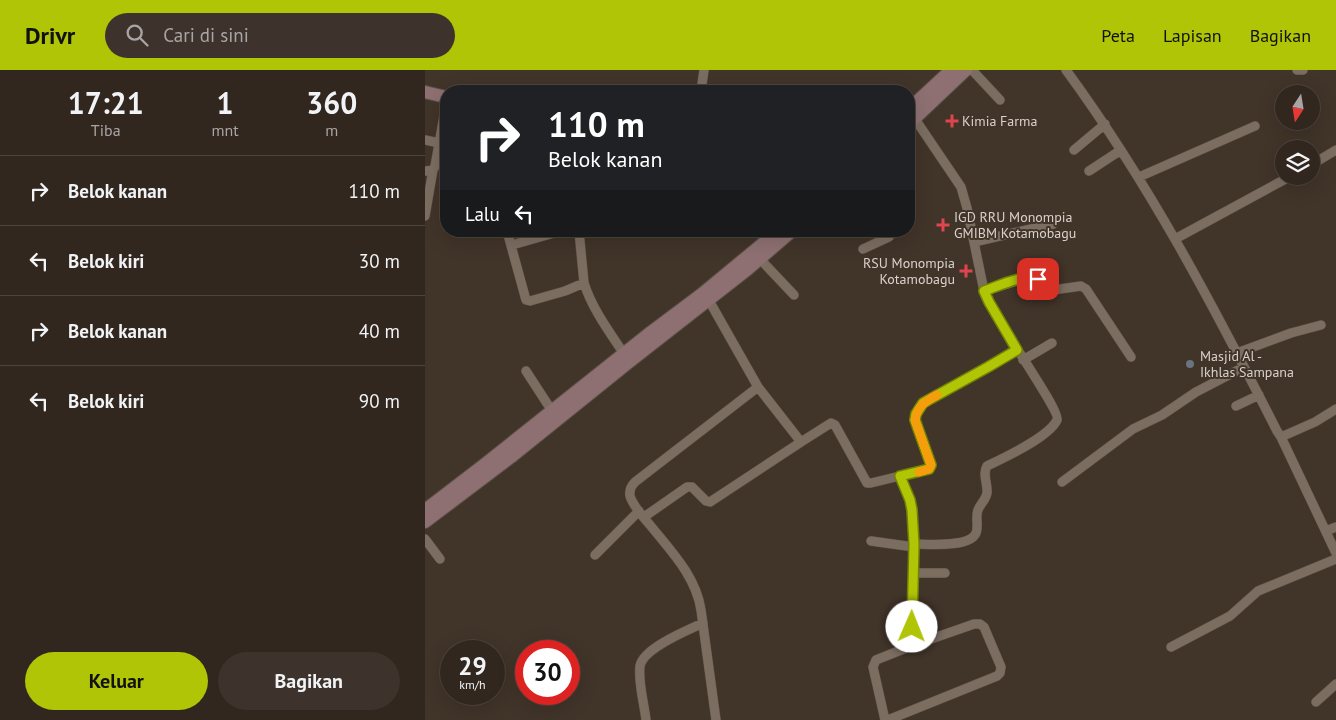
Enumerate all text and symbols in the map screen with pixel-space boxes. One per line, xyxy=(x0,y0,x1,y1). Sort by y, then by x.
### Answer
search box xyxy=(105,13,455,58)
text: Drivr xyxy=(25,20,75,51)
icon: search xyxy=(123,21,151,49)
text: Cari di sini xyxy=(163,23,249,47)
text: Peta xyxy=(1101,24,1135,47)
text: Lapisan xyxy=(1163,24,1222,47)
text: Bagikan xyxy=(1250,24,1311,47)
text: 17:21 xyxy=(68,83,144,122)
text: 1 xyxy=(217,83,234,122)
text: 360 xyxy=(306,83,357,122)
north arrow xyxy=(1275,85,1320,130)
map controls xyxy=(1275,85,1320,185)
text: 110 m xyxy=(548,101,645,147)
icon: right xyxy=(465,105,530,170)
place label: Kimia Farma xyxy=(962,112,1037,130)
marker: Kimia Farma xyxy=(946,115,958,127)
text: Tiba xyxy=(91,120,121,140)
text: mnt xyxy=(211,120,239,140)
text: m xyxy=(325,120,338,140)
button: layers xyxy=(1275,140,1320,185)
text: Belok kanan xyxy=(548,145,662,173)
icon: right xyxy=(25,177,53,205)
text: Belok kanan xyxy=(68,179,167,203)
text: 110 m xyxy=(348,179,400,203)
icon: left xyxy=(510,200,538,228)
text: Lalu xyxy=(465,202,500,226)
place label: IGD RRU Monompia GMIBM Kotamobagu xyxy=(954,208,1076,242)
marker: IGD RRU Monompia GMIBM Kotamobagu xyxy=(936,218,950,232)
icon: left xyxy=(25,247,53,275)
text: Belok kiri xyxy=(68,249,144,273)
text: 30 m xyxy=(359,249,400,273)
place label: RSU Monompia Kotamobagu xyxy=(863,254,955,288)
pin xyxy=(1017,258,1059,300)
marker: RSU Monompia Kotamobagu xyxy=(959,264,973,278)
icon: arrive xyxy=(1024,265,1052,293)
icon: right xyxy=(25,317,53,345)
text: Belok kanan xyxy=(68,319,167,343)
text: 40 m xyxy=(359,319,400,343)
place label: Masjid Al - Ikhlas Sampana xyxy=(1200,347,1294,381)
marker: Masjid Al - Ikhlas Sampana xyxy=(1184,358,1196,370)
icon: left xyxy=(25,387,53,415)
text: Belok kiri xyxy=(68,389,144,413)
text: 90 m xyxy=(359,389,400,413)
position arrow xyxy=(885,600,937,652)
speed limit sign: 30 xyxy=(515,640,580,705)
text: 29 xyxy=(458,650,487,682)
button: Keluar xyxy=(25,652,208,710)
button: Bagikan xyxy=(218,652,400,710)
text: km/h xyxy=(459,677,486,692)

